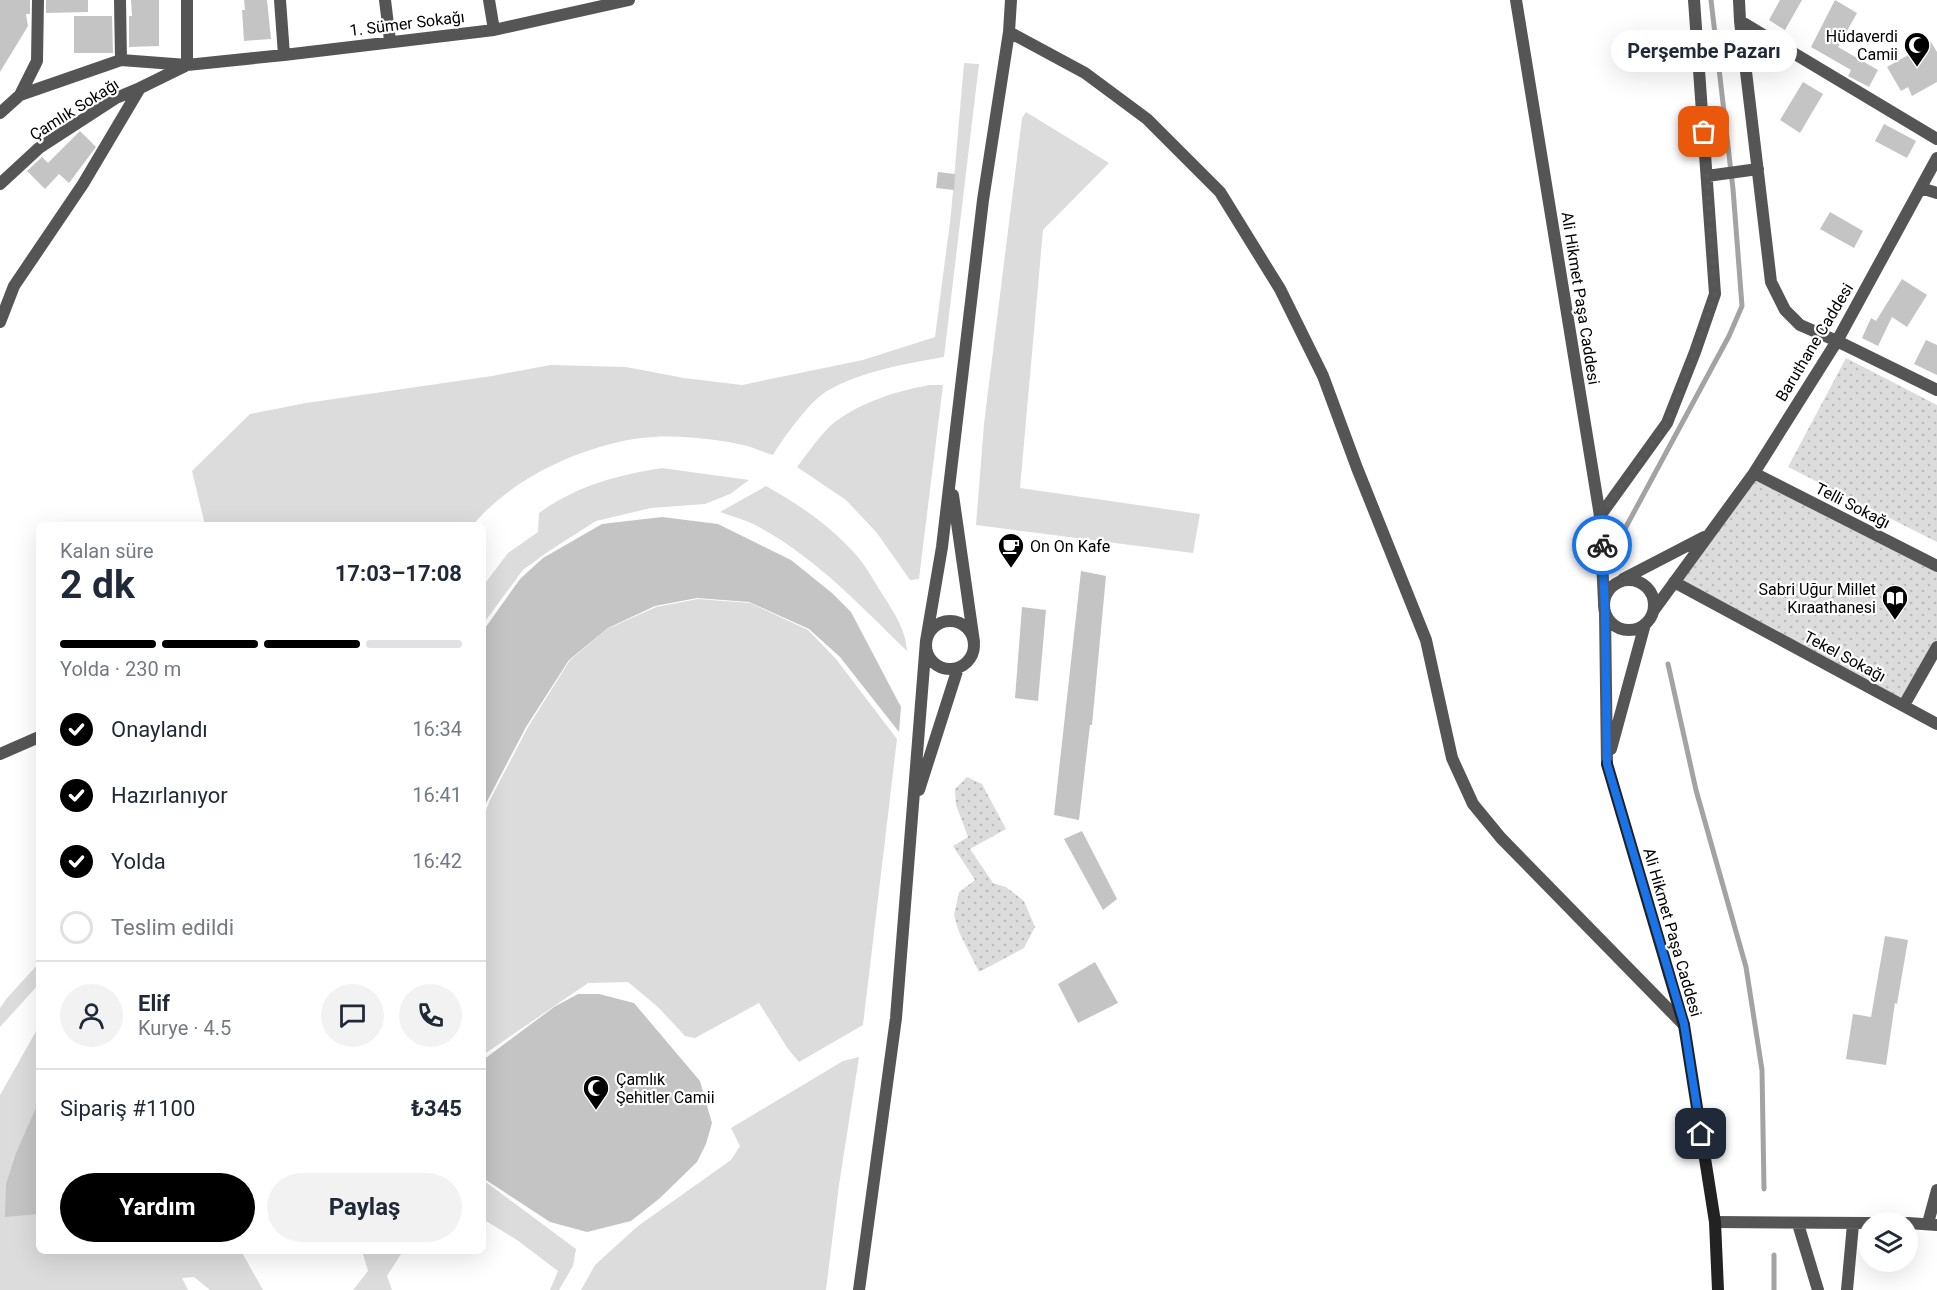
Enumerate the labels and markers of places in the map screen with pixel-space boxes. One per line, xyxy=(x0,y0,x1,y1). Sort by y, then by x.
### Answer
place label: Hüdaverdi Camii xyxy=(1826,27,1898,64)
callout: Perşembe Pazarı xyxy=(1611,30,1797,72)
mosque icon: Hüdaverdi Camii xyxy=(1902,30,1932,68)
pin xyxy=(1678,106,1729,157)
cafe icon: On On Kafe xyxy=(996,531,1026,569)
place label: On On Kafe xyxy=(1030,537,1110,556)
place label: Sabri Uğur Millet Kıraathanesi xyxy=(1759,580,1876,617)
library icon: Sabri Uğur Millet Kıraathanesi xyxy=(1880,583,1910,621)
place label: Çamlık Şehitler Camii xyxy=(616,1070,715,1107)
mosque icon: Çamlık Şehitler Camii xyxy=(581,1073,611,1111)
pin xyxy=(1675,1108,1726,1159)

